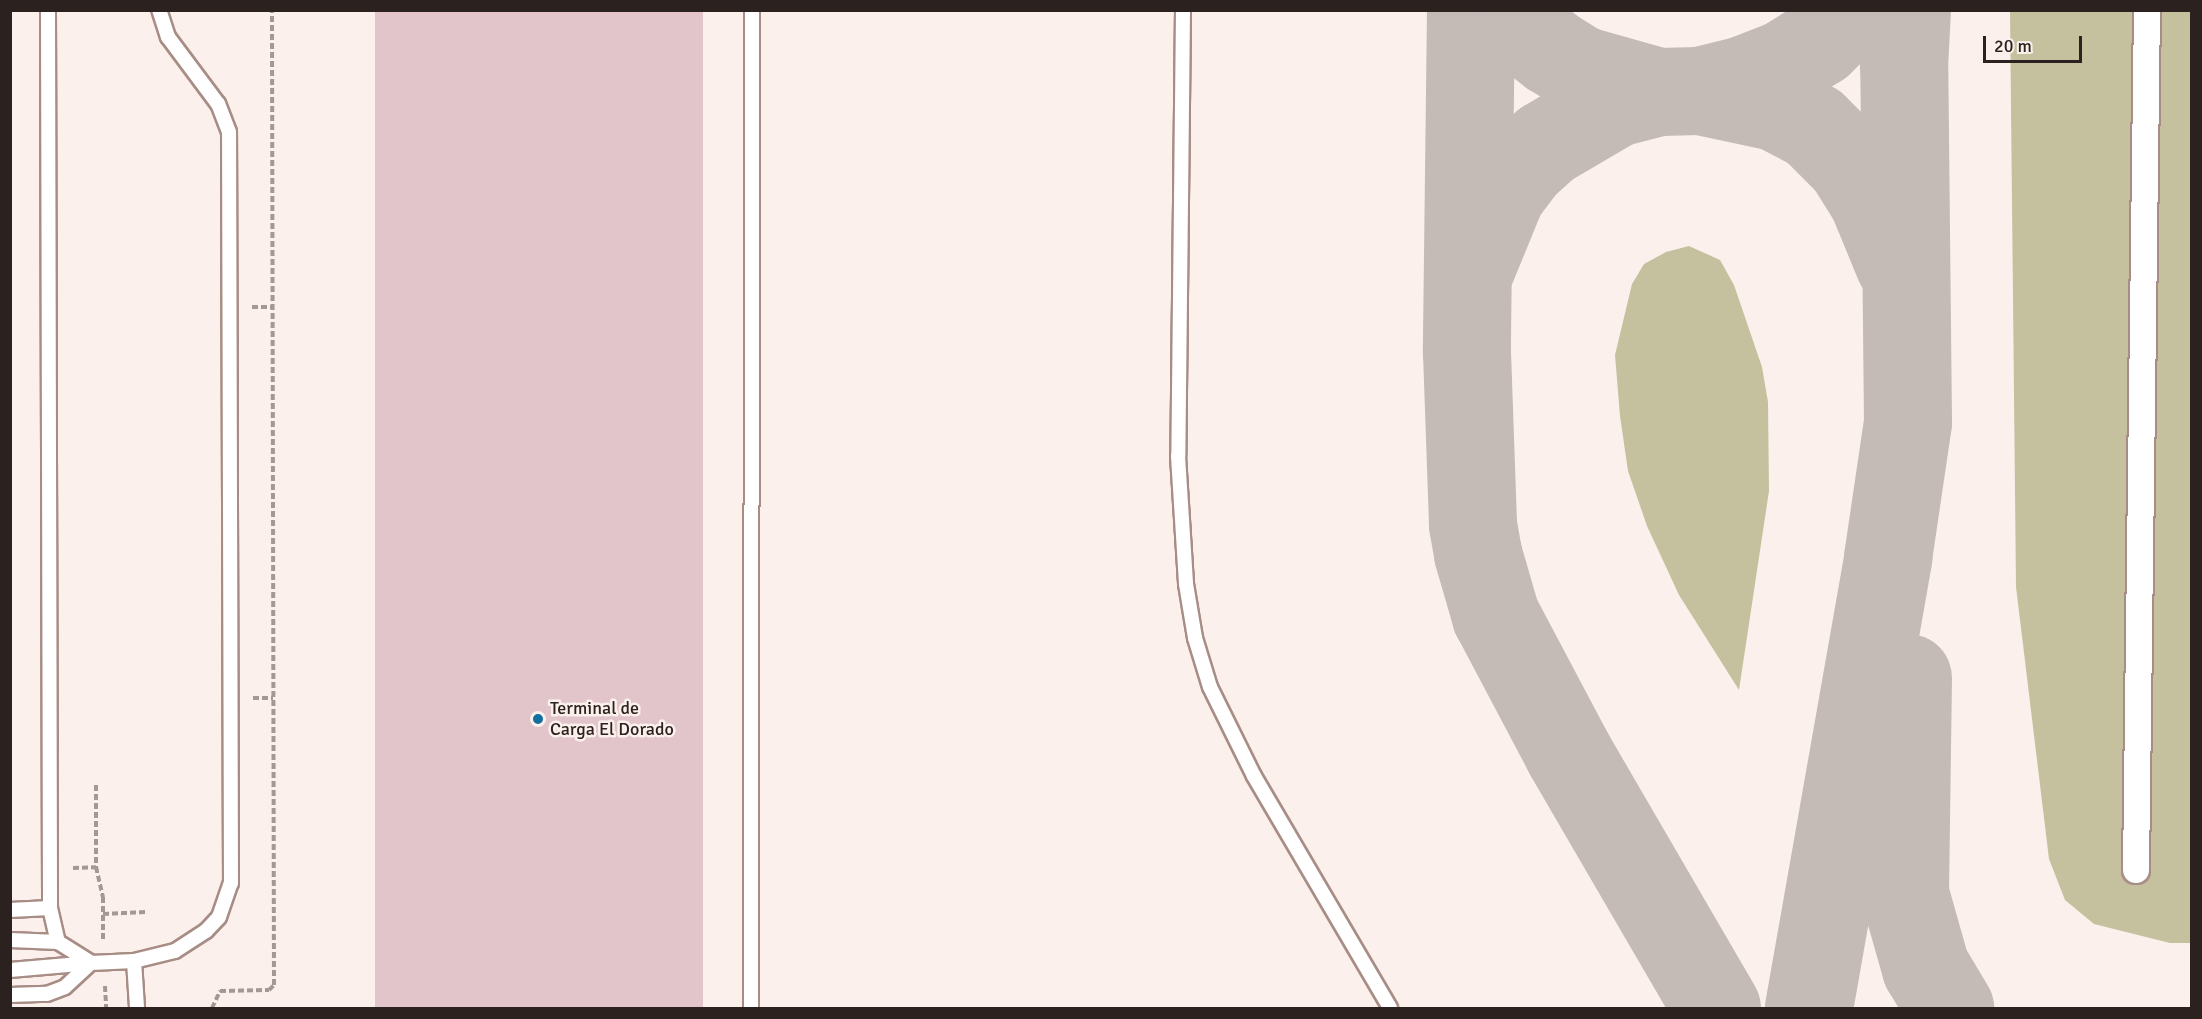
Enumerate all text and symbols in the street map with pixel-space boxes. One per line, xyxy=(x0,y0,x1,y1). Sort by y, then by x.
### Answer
scale bar xyxy=(1986,24,2085,62)
text: 20 m xyxy=(1994,35,2032,57)
place label: Terminal de Carga El Dorado xyxy=(550,698,674,740)
marker: Terminal de Carga El Dorado xyxy=(531,712,545,726)

